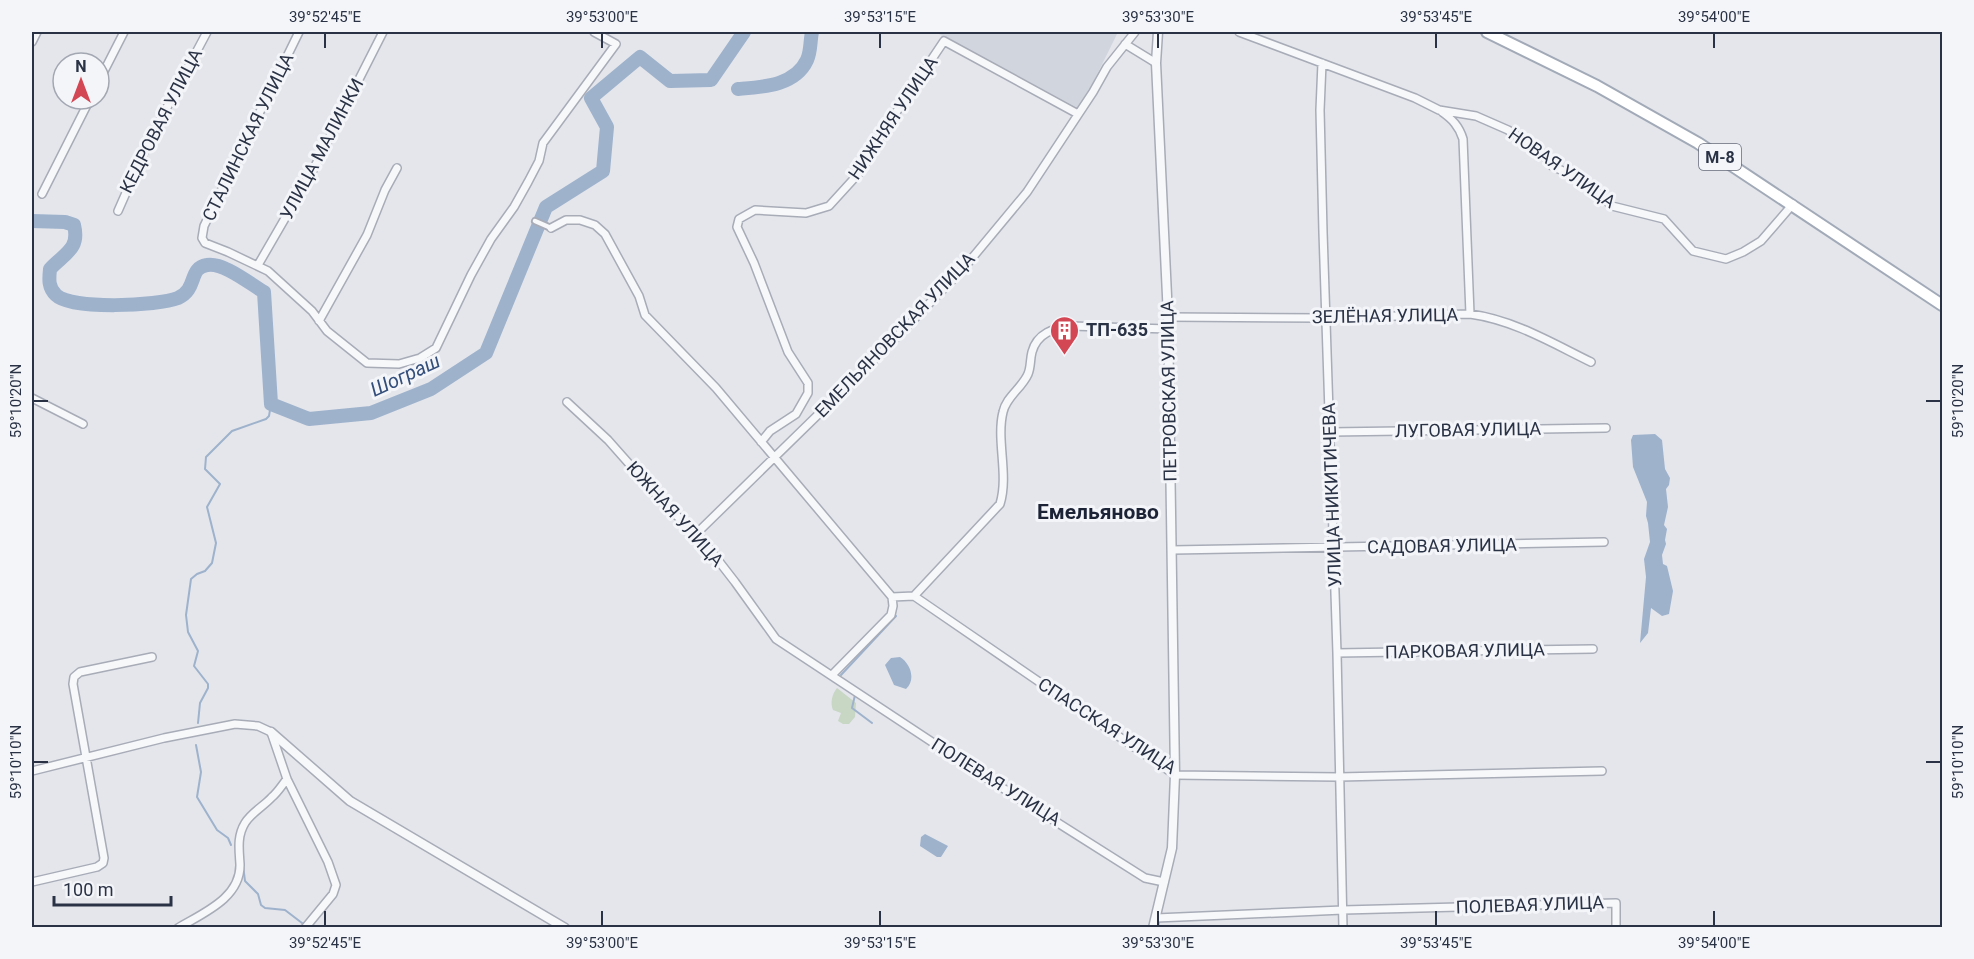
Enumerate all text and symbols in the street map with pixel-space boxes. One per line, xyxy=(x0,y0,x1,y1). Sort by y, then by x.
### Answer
text: 39°52'45"E xyxy=(289,8,362,26)
text: 39°53'00"E xyxy=(566,8,639,26)
text: 39°53'15"E xyxy=(844,8,917,26)
text: 39°53'30"E xyxy=(1122,8,1195,26)
text: 39°53'45"E xyxy=(1400,8,1473,26)
text: 39°54'00"E xyxy=(1678,8,1751,26)
street label: КЕДРОВАЯ УЛИЦА xyxy=(115,45,206,197)
street label: СТАЛИНСКАЯ УЛИЦА xyxy=(198,49,297,224)
north arrow xyxy=(51,51,111,111)
street label: НИЖНЯЯ УЛИЦА xyxy=(844,52,942,183)
text: N xyxy=(75,57,87,76)
street label: УЛИЦА МАЛИНКИ xyxy=(276,75,368,223)
street label: НОВАЯ УЛИЦА xyxy=(1505,123,1620,212)
road number: М-8 xyxy=(1699,144,1741,170)
street label: ЕМЕЛЬЯНОВСКАЯ УЛИЦА xyxy=(810,248,979,421)
street label: ПЕТРОВСКАЯ УЛИЦА xyxy=(1156,300,1181,482)
street label: ЗЕЛЁНАЯ УЛИЦА xyxy=(1312,304,1458,327)
building icon: ТП-635 xyxy=(1049,314,1081,356)
place label: ТП-635 xyxy=(1086,319,1148,340)
water label: Шограш xyxy=(366,348,444,402)
text: 59°10'20"N xyxy=(7,364,25,438)
text: 59°10'20"N xyxy=(1949,364,1967,438)
street label: УЛИЦА НИКИТИЧЕВА xyxy=(1318,402,1345,588)
street label: ЛУГОВАЯ УЛИЦА xyxy=(1395,418,1542,441)
street label: ЮЖНАЯ УЛИЦА xyxy=(623,457,728,571)
district label: Емельяново xyxy=(1037,500,1159,524)
street label: САДОВАЯ УЛИЦА xyxy=(1367,534,1517,557)
street label: ПАРКОВАЯ УЛИЦА xyxy=(1385,639,1545,662)
street label: СПАССКАЯ УЛИЦА xyxy=(1034,673,1180,778)
text: 59°10'10"N xyxy=(7,725,25,799)
text: 59°10'10"N xyxy=(1949,725,1967,799)
street label: ПОЛЕВАЯ УЛИЦА xyxy=(928,733,1065,830)
scale bar xyxy=(54,869,171,907)
text: 100 m xyxy=(63,879,114,900)
street label: ПОЛЕВАЯ УЛИЦА xyxy=(1456,891,1605,918)
text: 39°52'45"E xyxy=(289,934,362,952)
text: 39°53'00"E xyxy=(566,934,639,952)
text: 39°53'15"E xyxy=(844,934,917,952)
text: 39°53'30"E xyxy=(1122,934,1195,952)
text: 39°53'45"E xyxy=(1400,934,1473,952)
text: 39°54'00"E xyxy=(1678,934,1751,952)

